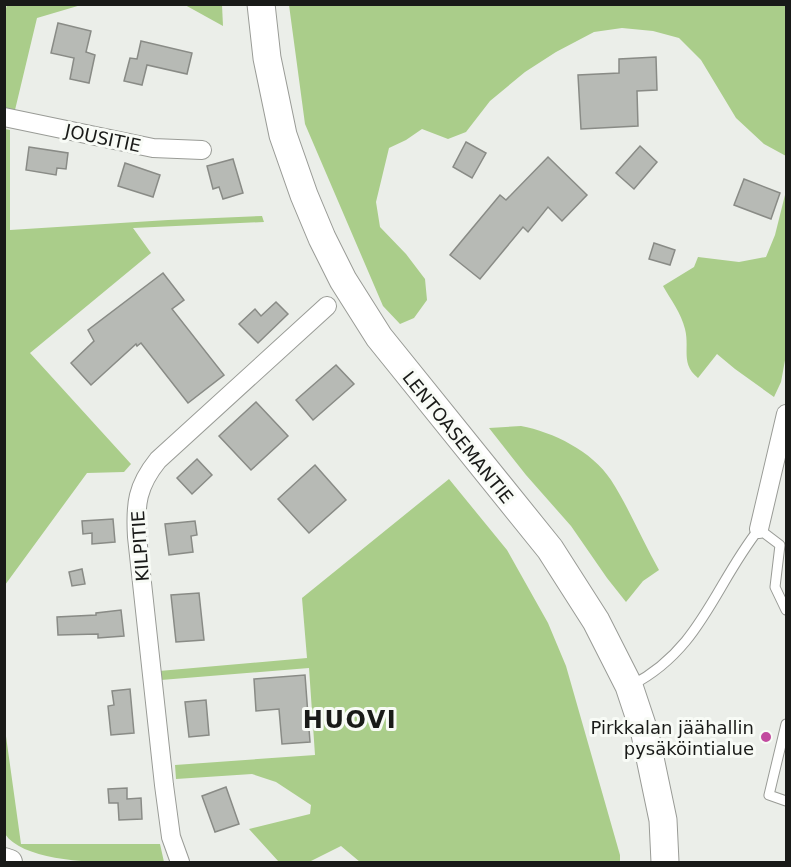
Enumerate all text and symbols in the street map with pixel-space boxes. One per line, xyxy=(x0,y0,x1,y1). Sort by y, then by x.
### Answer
street label: JOUSITIE xyxy=(62,120,143,156)
street label: LENTOASEMANTIE xyxy=(398,367,518,507)
street label: KILPITIE xyxy=(127,510,153,582)
district label: HUOVI xyxy=(303,706,397,734)
place label: Pirkkalan jäähallin pysäköintialue xyxy=(591,717,754,759)
marker: Pirkkalan jäähallin pysäköintialue xyxy=(759,730,773,744)

